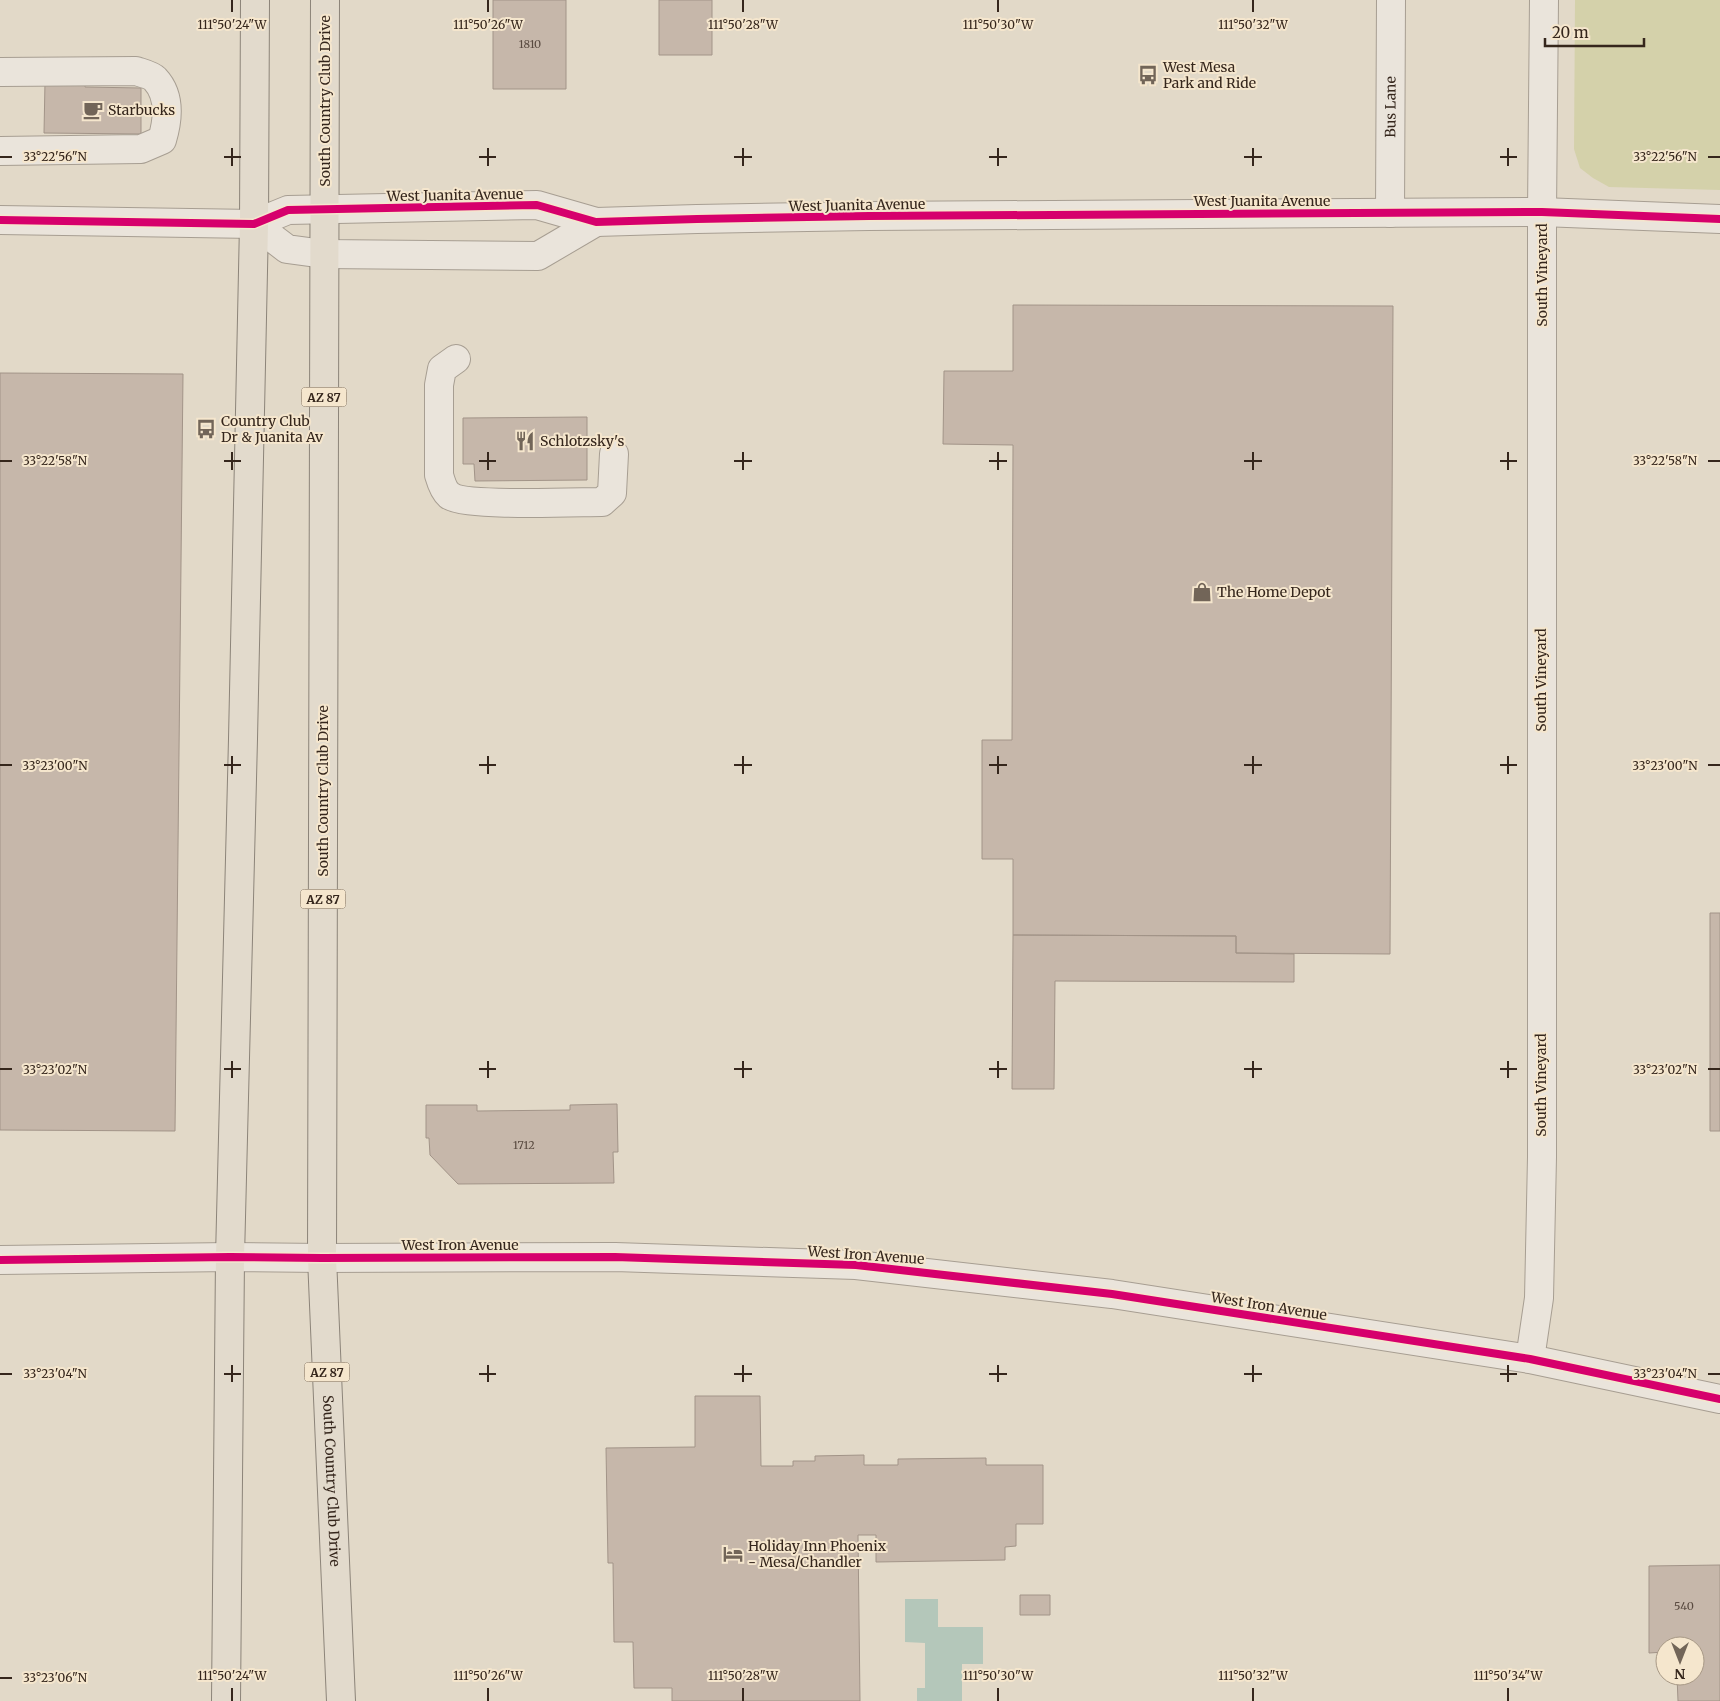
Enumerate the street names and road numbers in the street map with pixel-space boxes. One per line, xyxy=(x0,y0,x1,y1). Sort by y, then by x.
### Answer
street label: South Country Club Drive xyxy=(316,15,334,187)
street label: Bus Lane xyxy=(1381,76,1400,138)
street label: West Juanita Avenue xyxy=(386,185,523,205)
street label: West Juanita Avenue xyxy=(1193,192,1330,210)
street label: West Juanita Avenue xyxy=(788,195,925,215)
street label: South Vineyard xyxy=(1533,223,1551,327)
road number: AZ 87 xyxy=(302,388,346,407)
street label: South Vineyard xyxy=(1532,628,1550,732)
street label: South Country Club Drive xyxy=(314,705,332,877)
road number: AZ 87 xyxy=(300,890,346,909)
street label: South Vineyard xyxy=(1532,1033,1550,1137)
street label: West Iron Avenue xyxy=(400,1236,519,1254)
street label: West Iron Avenue xyxy=(806,1242,925,1268)
street label: West Iron Avenue xyxy=(1209,1288,1328,1324)
road number: AZ 87 xyxy=(304,1362,350,1381)
street label: South Country Club Drive xyxy=(319,1395,344,1567)

